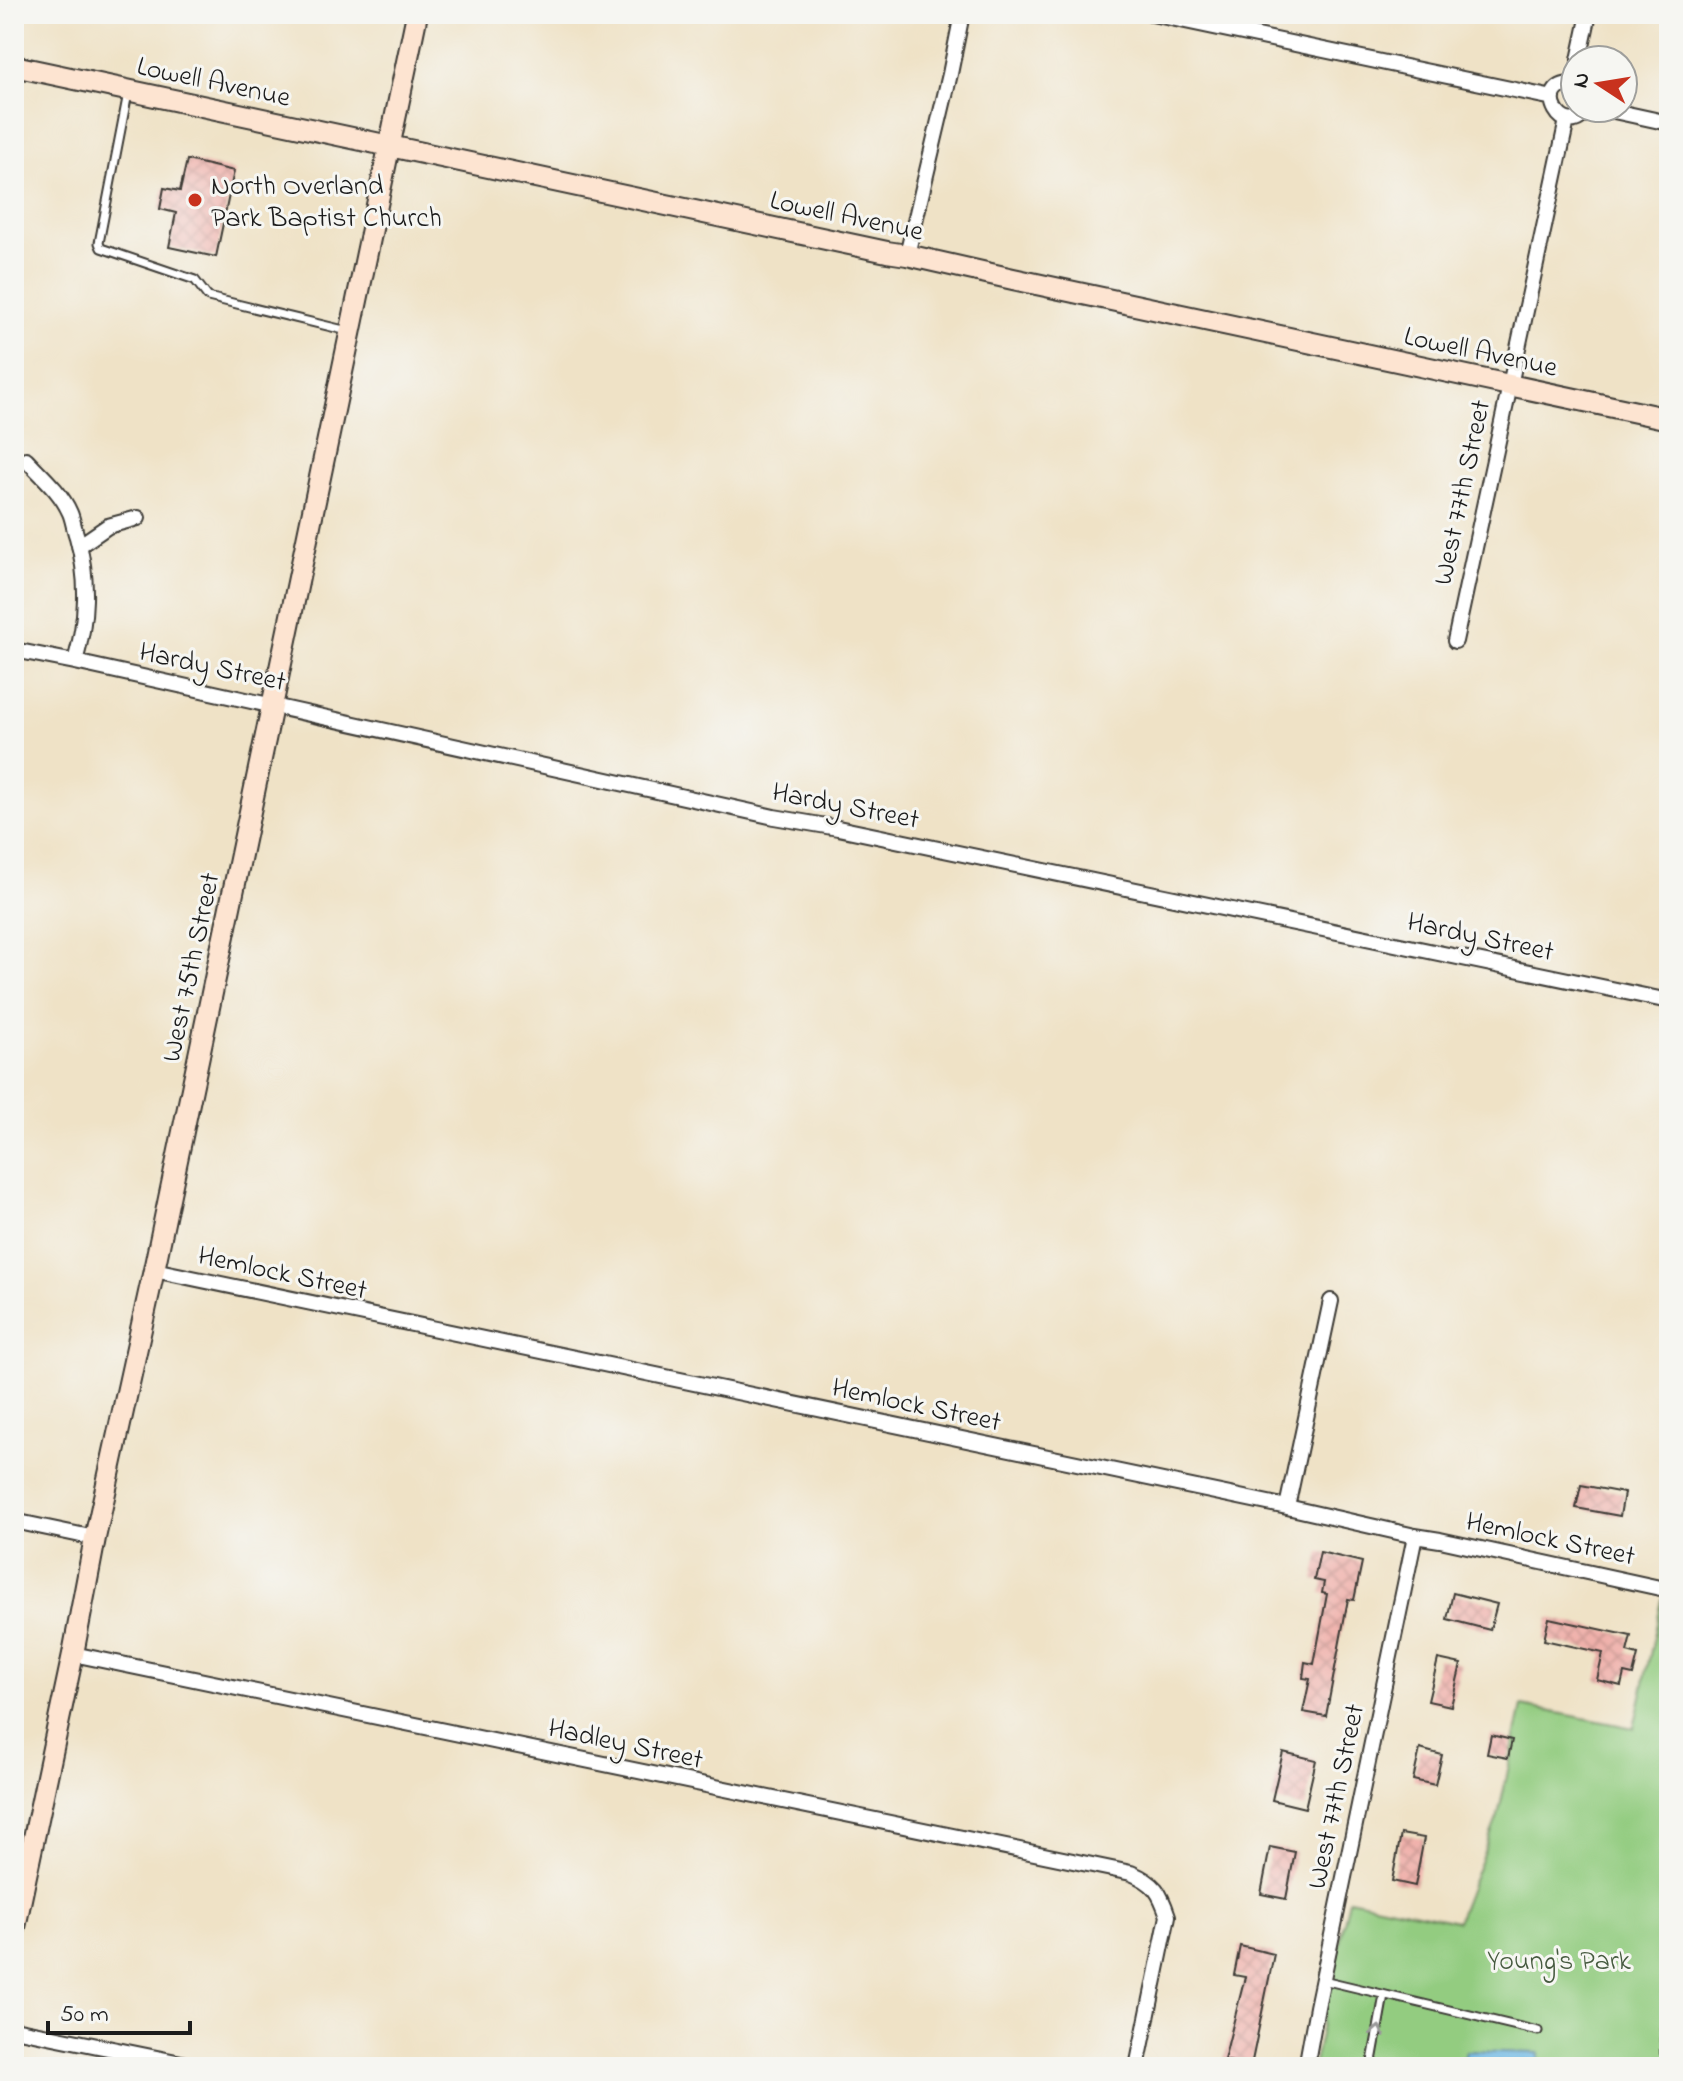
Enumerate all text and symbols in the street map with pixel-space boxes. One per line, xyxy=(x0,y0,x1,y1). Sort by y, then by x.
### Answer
north arrow xyxy=(1559,44,1639,124)
street label: Lowell Avenue xyxy=(133,47,294,120)
text: N xyxy=(1565,70,1600,91)
place label: North Overland Park Baptist Church xyxy=(211,167,442,240)
street label: Lowell Avenue xyxy=(766,181,927,254)
marker: North Overland Park Baptist Church xyxy=(186,191,204,209)
street label: Lowell Avenue xyxy=(1400,317,1561,390)
street label: West 77th Street xyxy=(1424,396,1503,589)
street label: Hardy Street xyxy=(135,633,289,704)
street label: Hardy Street xyxy=(768,773,922,842)
street label: West 75th Street xyxy=(152,869,233,1066)
street label: Hardy Street xyxy=(1403,903,1557,974)
street label: Hemlock Street xyxy=(194,1236,371,1312)
street label: Hemlock Street xyxy=(828,1368,1005,1444)
street label: Hemlock Street xyxy=(1462,1502,1639,1578)
street label: West 77th Street xyxy=(1298,1700,1377,1893)
street label: Hadley Street xyxy=(544,1709,707,1782)
park label: Young's Park xyxy=(1487,1942,1632,1983)
scale bar xyxy=(48,1985,190,2035)
text: 50 m xyxy=(60,1998,109,2033)
one-way arrow xyxy=(1369,2025,1386,2038)

